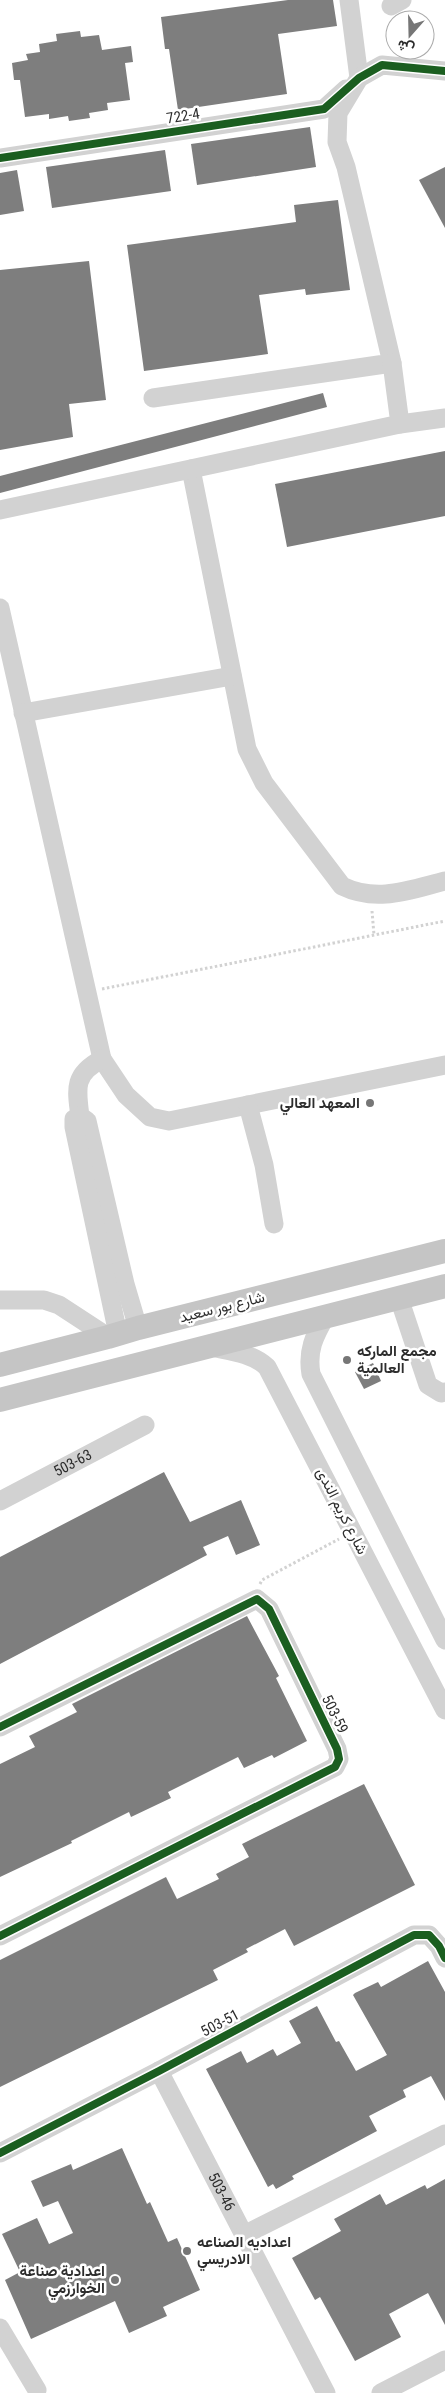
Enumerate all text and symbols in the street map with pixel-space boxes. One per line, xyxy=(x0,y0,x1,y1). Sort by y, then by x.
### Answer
north arrow xyxy=(385,10,435,60)
text: ش xyxy=(395,36,417,58)
street label: 722-4 xyxy=(165,105,201,127)
place label: المعهد العالي xyxy=(280,1094,360,1116)
marker: المعهد العالي xyxy=(364,1097,376,1109)
street label: شارع بور سعيد xyxy=(178,1288,267,1328)
place label: مجمع الماركه العالمية xyxy=(357,1342,437,1377)
marker: مجمع الماركه العالمية xyxy=(341,1354,353,1366)
street label: 503-63 xyxy=(50,1445,95,1480)
street label: شارع كريم الندى xyxy=(311,1465,372,1559)
street label: 503-59 xyxy=(318,1692,352,1736)
street label: 503-51 xyxy=(198,2005,242,2041)
street label: 503-46 xyxy=(204,2169,239,2214)
place label: اعداديه الصناعه الادريسي xyxy=(197,2233,291,2272)
marker: اعداديه الصناعه الادريسي xyxy=(181,2245,193,2257)
place label: اعدادية صناعة الخوارزمي xyxy=(20,2262,105,2301)
marker: اعدادية صناعة الخوارزمي xyxy=(109,2274,121,2286)

